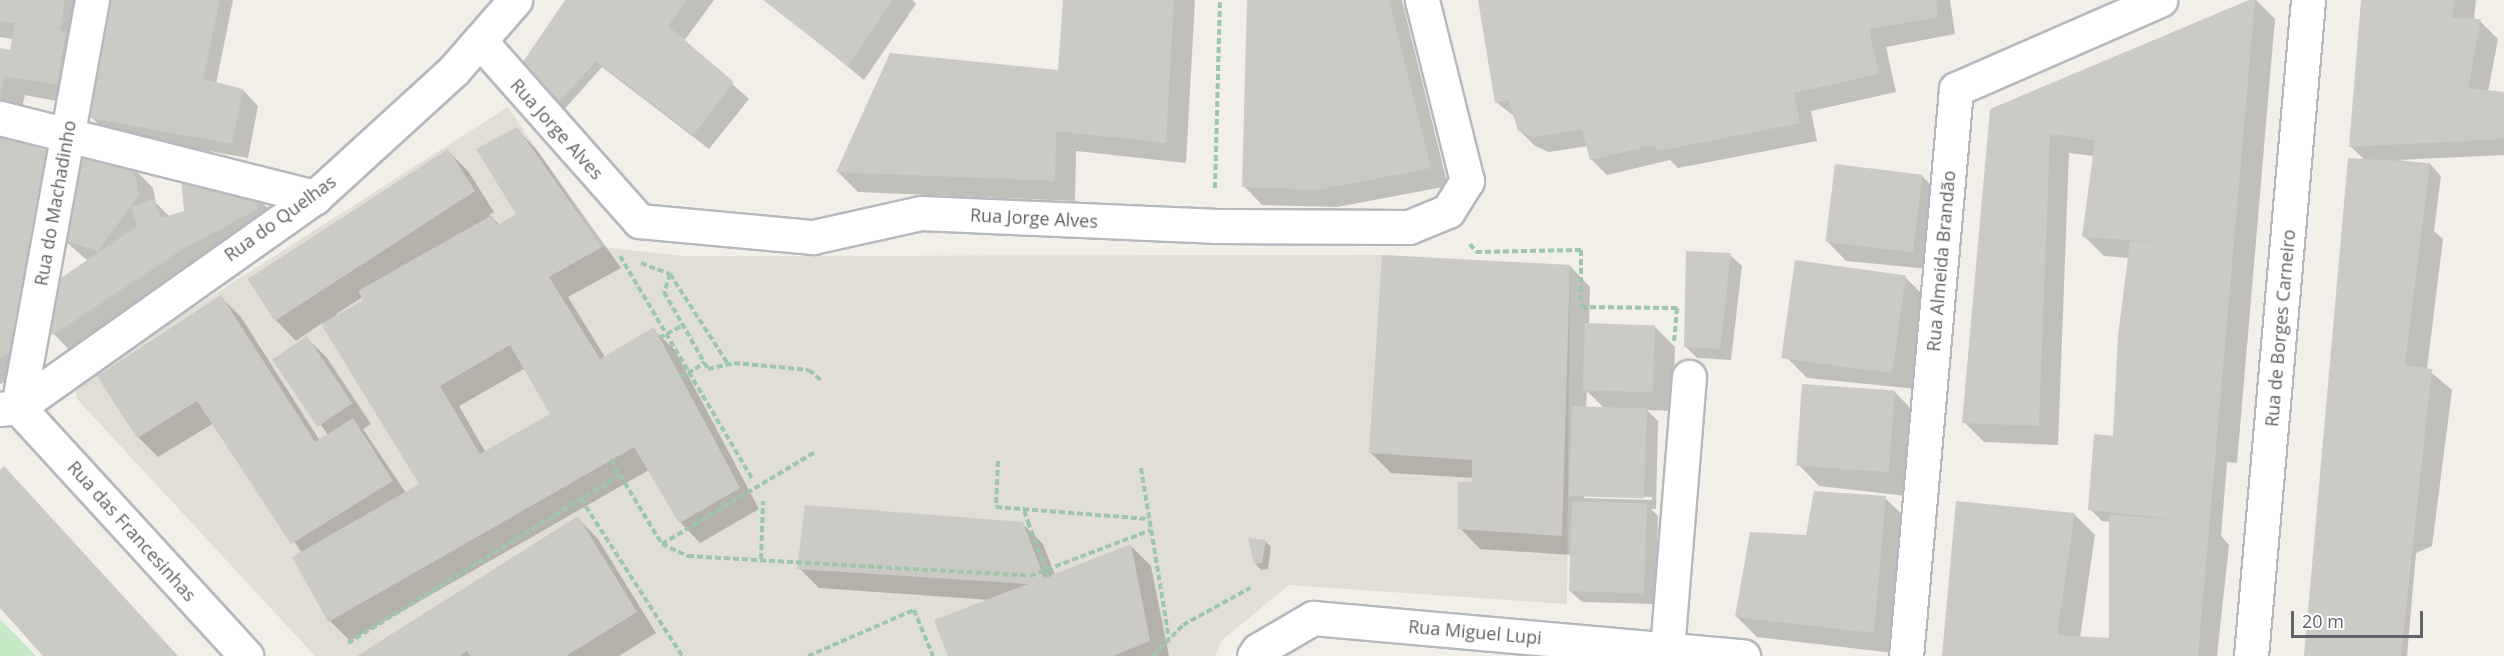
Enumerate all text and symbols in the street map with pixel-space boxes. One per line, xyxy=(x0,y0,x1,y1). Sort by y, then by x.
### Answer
street label: Rua Jorge Alves xyxy=(506,74,608,184)
street label: Rua do Machadinho xyxy=(30,119,80,287)
street label: Rua do Quelhas xyxy=(220,170,340,266)
street label: Rua Almeida Brandão xyxy=(1922,170,1960,352)
street label: Rua Jorge Alves xyxy=(970,204,1098,232)
street label: Rua de Borges Carneiro xyxy=(2261,228,2299,428)
street label: Rua das Francesinhas xyxy=(63,456,201,606)
scale bar xyxy=(2294,599,2426,637)
text: 20 m xyxy=(2302,609,2344,633)
street label: Rua Miguel Lupi xyxy=(1407,615,1543,649)

